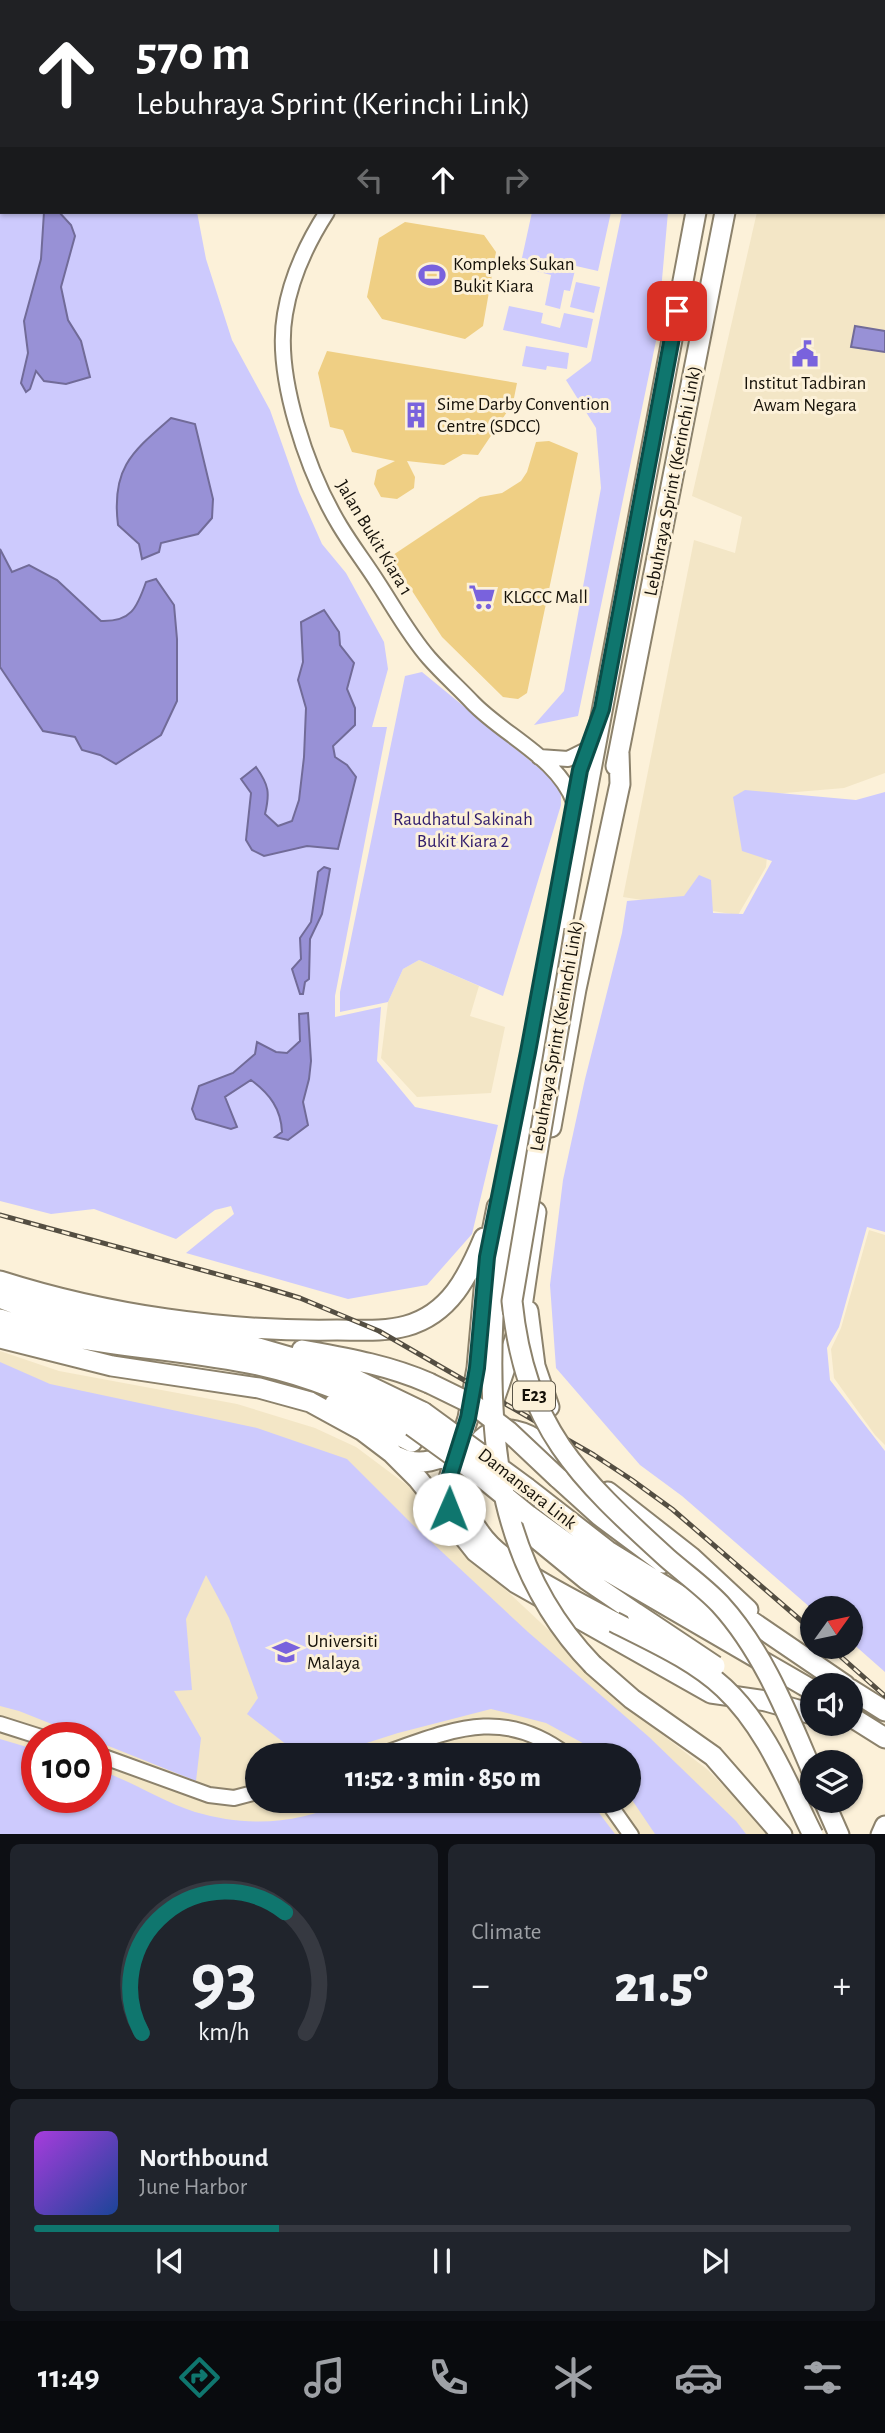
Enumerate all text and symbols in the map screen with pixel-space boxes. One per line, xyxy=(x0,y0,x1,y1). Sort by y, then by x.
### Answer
icon: ahead xyxy=(21,28,112,119)
text: 570 m xyxy=(136,30,251,79)
text: Lebuhraya Sprint (Kerinchi Link) xyxy=(136,88,531,120)
icon: left xyxy=(351,161,389,199)
icon: ahead xyxy=(424,161,462,199)
icon: right xyxy=(497,161,535,199)
place label: Kompleks Sukan Bukit Kiara xyxy=(453,255,575,296)
sports icon: Kompleks Sukan Bukit Kiara xyxy=(417,260,447,290)
pin xyxy=(647,281,707,341)
icon: arrive xyxy=(658,292,696,330)
public building icon: Institut Tadbiran Awam Negara xyxy=(790,339,820,369)
street label: Lebuhraya Sprint (Kerinchi Link) xyxy=(641,364,705,598)
place label: Institut Tadbiran Awam Negara xyxy=(744,374,866,415)
place label: Sime Darby Convention Centre (SDCC) xyxy=(437,395,609,436)
building icon: Sime Darby Convention Centre (SDCC) xyxy=(401,400,431,430)
street label: Jalan Bukit Kiara 1 xyxy=(332,477,416,599)
supermarket icon: KLGCC Mall xyxy=(467,582,497,612)
place label: KLGCC Mall xyxy=(503,588,588,607)
park label: Raudhatul Sakinah Bukit Kiara 2 xyxy=(393,810,533,851)
street label: Lebuhraya Sprint (Kerinchi Link) xyxy=(527,919,587,1153)
road number: E23 xyxy=(513,1381,555,1410)
street label: Damansara Link xyxy=(474,1445,580,1533)
position arrow xyxy=(412,1472,486,1546)
north arrow xyxy=(800,1596,863,1659)
map controls xyxy=(800,1596,863,1813)
place label: Universiti Malaya xyxy=(307,1632,378,1673)
school or university icon: Universiti Malaya xyxy=(271,1637,301,1667)
button: sound xyxy=(800,1673,863,1736)
speed limit sign: 100 xyxy=(21,1722,112,1813)
button: layers xyxy=(800,1750,863,1813)
text: 11:52 · 3 min · 850 m xyxy=(345,1765,541,1791)
text: Climate xyxy=(472,1921,541,1944)
text: 93 xyxy=(190,1945,257,2018)
text: 21.5° xyxy=(614,1959,708,2011)
text: − xyxy=(472,1967,490,2005)
text: + xyxy=(833,1967,851,2005)
text: km/h xyxy=(198,2019,250,2044)
text: Northbound xyxy=(139,2145,268,2171)
text: June Harbor xyxy=(139,2176,247,2199)
icon: previous xyxy=(151,2242,189,2280)
icon: pause xyxy=(423,2242,461,2280)
icon: next xyxy=(696,2242,734,2280)
icon: directions xyxy=(175,2353,224,2402)
icon: music xyxy=(300,2353,349,2402)
icon: phone xyxy=(424,2353,473,2402)
icon: climate xyxy=(549,2353,598,2402)
icon: car xyxy=(674,2353,723,2402)
icon: filters xyxy=(798,2353,847,2402)
text: 11:49 xyxy=(38,2361,100,2393)

